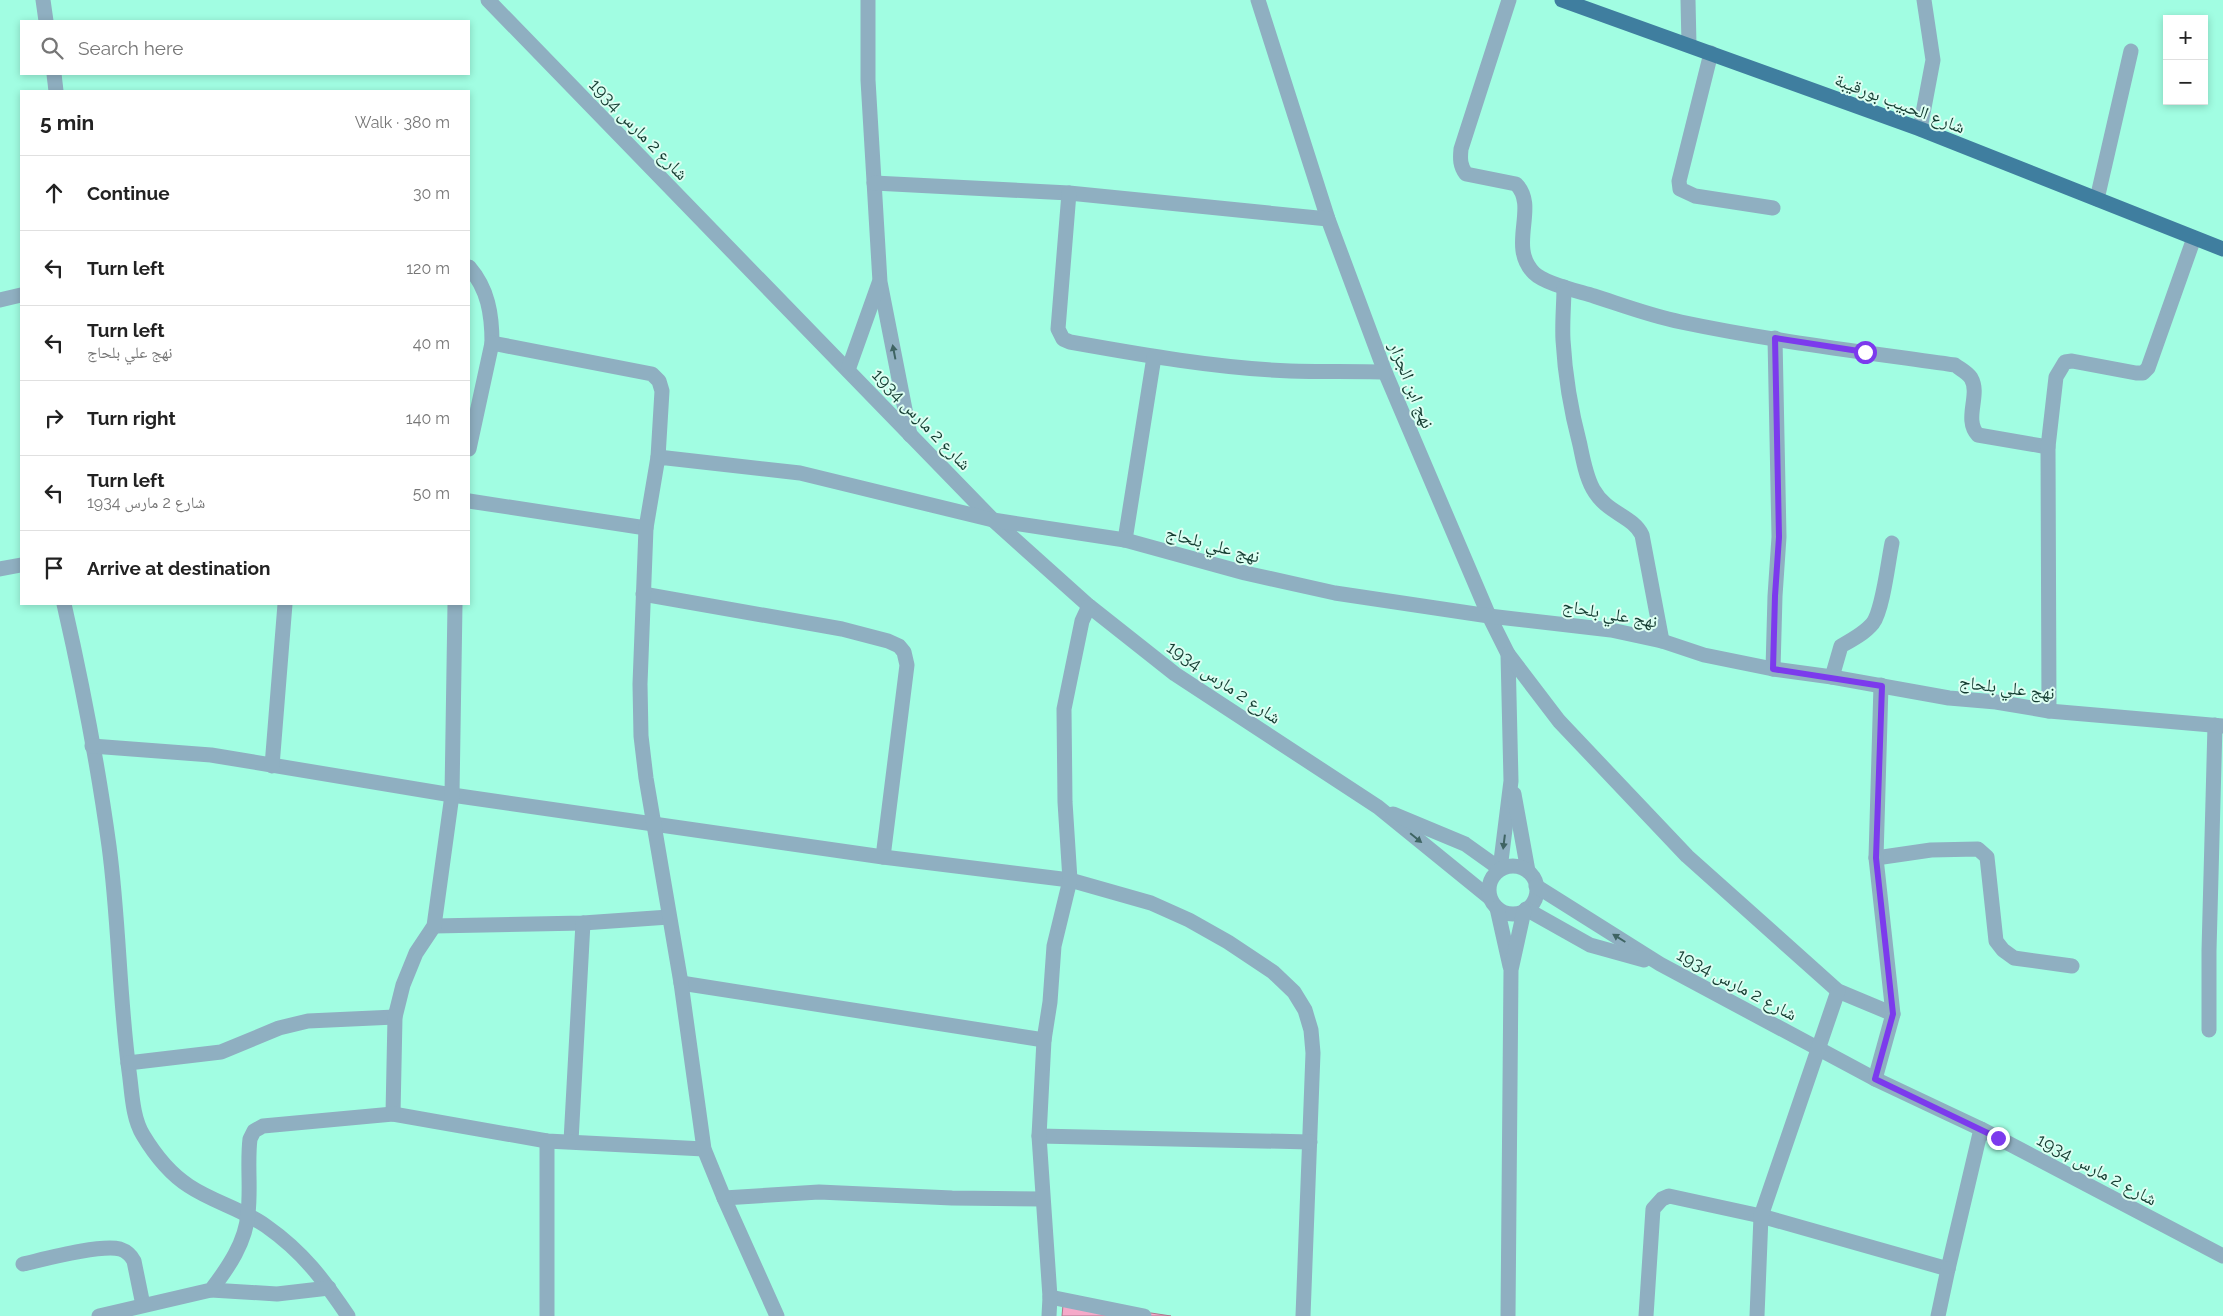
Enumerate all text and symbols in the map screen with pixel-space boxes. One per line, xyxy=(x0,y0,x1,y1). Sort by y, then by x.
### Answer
map controls xyxy=(2163,15,2208,105)
button: + xyxy=(2163,15,2208,60)
search box xyxy=(20,20,470,75)
icon: search xyxy=(38,34,66,62)
text: Search here xyxy=(78,37,184,59)
button: − xyxy=(2163,60,2208,105)
street label: شارع الحبيب بورقيبة xyxy=(1832,69,1968,138)
street label: شارع 2 مارس 1934 xyxy=(585,74,693,185)
text: 5 min xyxy=(40,110,94,135)
text: Walk · 380 m xyxy=(355,113,450,132)
icon: ahead xyxy=(40,179,68,207)
text: Continue xyxy=(87,182,170,204)
text: 30 m xyxy=(413,184,450,203)
icon: left xyxy=(40,254,68,282)
text: Turn left xyxy=(87,257,164,279)
text: 120 m xyxy=(406,259,450,278)
text: Turn left xyxy=(87,319,164,341)
icon: left xyxy=(40,329,68,357)
text: 40 m xyxy=(413,334,450,353)
street label: نهج ابن الجزار xyxy=(1383,338,1439,432)
route start xyxy=(1854,341,1877,364)
text: نهج علي بلحاج xyxy=(87,343,173,362)
one-way arrow xyxy=(889,344,897,360)
street label: شارع 2 مارس 1934 xyxy=(868,364,976,475)
icon: right xyxy=(40,404,68,432)
text: Turn right xyxy=(87,407,176,429)
text: 140 m xyxy=(406,409,450,428)
text: Turn left xyxy=(87,469,164,491)
icon: left xyxy=(40,479,68,507)
text: 50 m xyxy=(413,484,450,503)
text: شارع 2 مارس 1934 xyxy=(87,493,205,512)
street label: نهج علي بلحاج xyxy=(1163,521,1262,571)
icon: arrive xyxy=(40,554,68,582)
text: Arrive at destination xyxy=(87,557,271,579)
street label: نهج علي بلحاج xyxy=(1560,594,1659,636)
street label: شارع 2 مارس 1934 xyxy=(1162,636,1285,729)
street label: نهج علي بلحاج xyxy=(1957,671,2056,708)
one-way arrow xyxy=(1409,833,1422,844)
one-way arrow xyxy=(1500,835,1508,851)
one-way arrow xyxy=(1612,933,1625,943)
street label: شارع 2 مارس 1934 xyxy=(1673,944,1801,1025)
route end xyxy=(1987,1127,2010,1150)
street label: شارع 2 مارس 1934 xyxy=(2033,1129,2161,1210)

